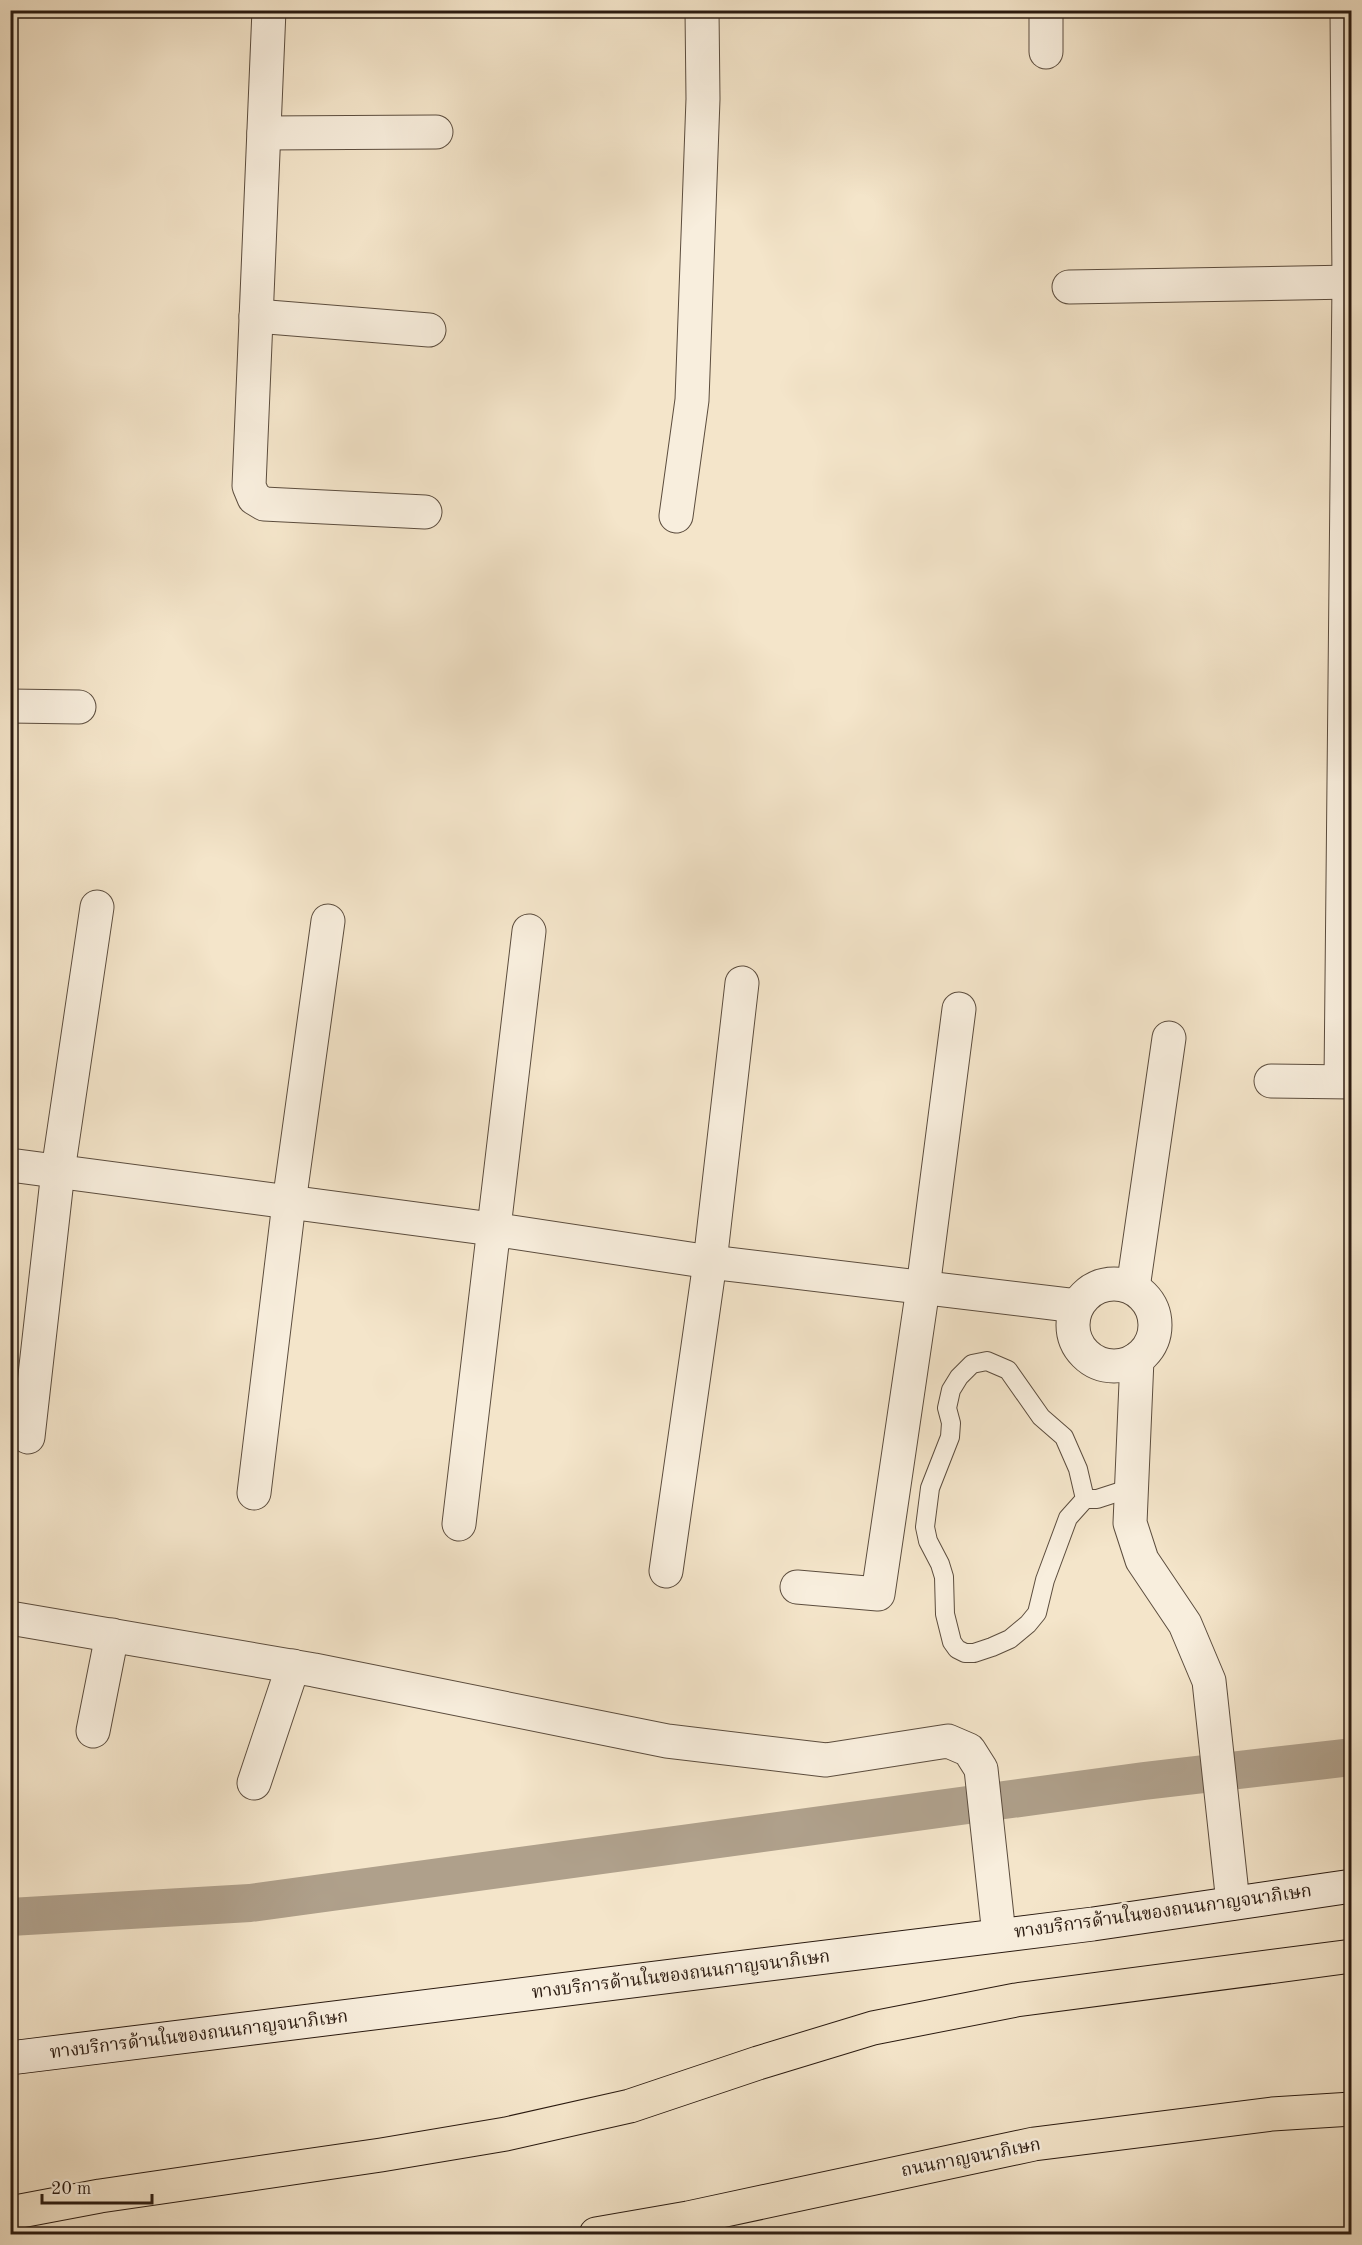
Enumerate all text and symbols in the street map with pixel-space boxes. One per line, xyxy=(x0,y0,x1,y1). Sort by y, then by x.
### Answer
street label: ทางบริการด้านในของถนนกาญจนาภิเษก xyxy=(1012,1878,1313,1942)
street label: ทางบริการด้านในของถนนกาญจนาภิเษก xyxy=(530,1944,831,2002)
street label: ทางบริการด้านในของถนนกาญจนาภิเษก xyxy=(48,2004,349,2062)
street label: ถนนกาญจนาภิเษก xyxy=(900,2136,1042,2180)
scale bar xyxy=(42,2167,152,2205)
text: 20 m xyxy=(51,2180,91,2198)

